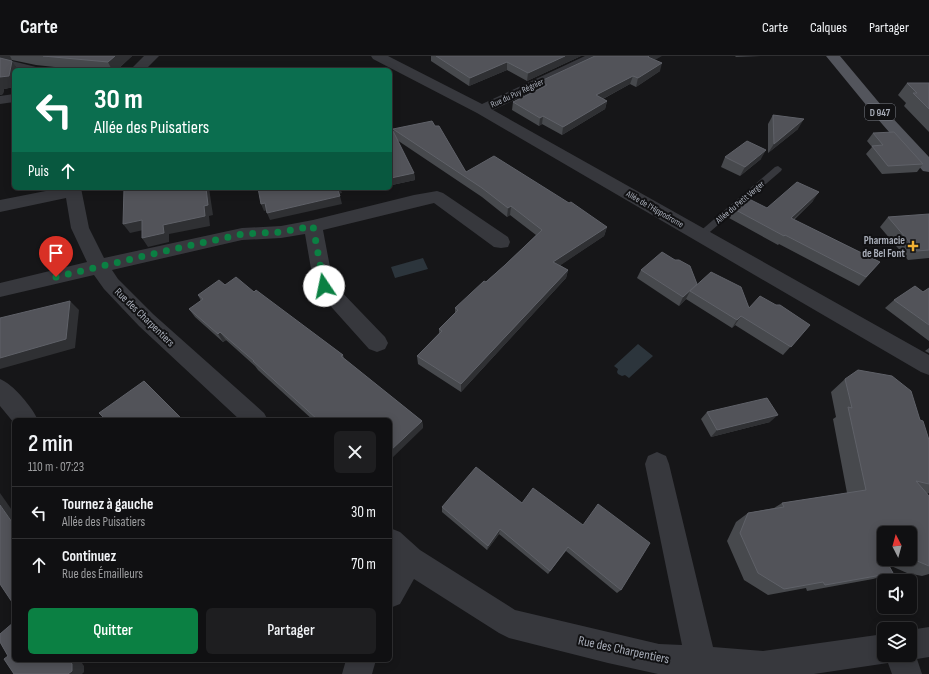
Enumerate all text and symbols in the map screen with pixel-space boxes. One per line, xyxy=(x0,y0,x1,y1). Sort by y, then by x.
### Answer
text: Carte xyxy=(20,16,58,39)
text: Carte xyxy=(762,19,788,36)
text: Calques xyxy=(810,19,847,36)
text: Partager xyxy=(869,19,909,36)
street label: Rue du Puy Régnier xyxy=(489,76,546,111)
text: 30 m xyxy=(94,83,143,116)
icon: left xyxy=(28,84,80,136)
road number: D 947 xyxy=(865,104,895,120)
text: Allée des Puisatiers xyxy=(94,117,209,138)
icon: ahead xyxy=(57,160,79,182)
text: Puis xyxy=(28,162,49,181)
street label: Allée du Petit Verger xyxy=(713,178,767,227)
street label: Allée de l'Hippodrome xyxy=(623,188,686,231)
place label: Pharmacie de Bel Font xyxy=(862,234,905,260)
pin xyxy=(39,236,73,277)
marker: Pharmacie de Bel Font xyxy=(908,241,918,251)
icon: arrive xyxy=(45,242,67,264)
position arrow xyxy=(303,265,345,307)
street label: Rue des Charpentiers xyxy=(112,285,177,349)
text: 2 min xyxy=(28,429,73,458)
button: close xyxy=(334,431,376,473)
text: 110 m · 07:23 xyxy=(28,459,84,475)
text: Tournez à gauche xyxy=(62,495,153,514)
icon: left xyxy=(28,502,50,524)
text: 30 m xyxy=(351,503,376,522)
text: Allée des Puisatiers xyxy=(62,514,145,530)
north arrow xyxy=(877,526,917,566)
map controls xyxy=(877,526,917,662)
text: Continuez xyxy=(62,547,116,566)
icon: ahead xyxy=(28,554,50,576)
text: 70 m xyxy=(351,555,376,574)
text: Rue des Émailleurs xyxy=(62,566,143,582)
button: sound xyxy=(877,574,917,614)
button: Quitter xyxy=(28,608,198,654)
button: Partager xyxy=(206,608,376,654)
button: layers xyxy=(877,622,917,662)
street label: Rue des Charpentiers xyxy=(577,633,671,668)

